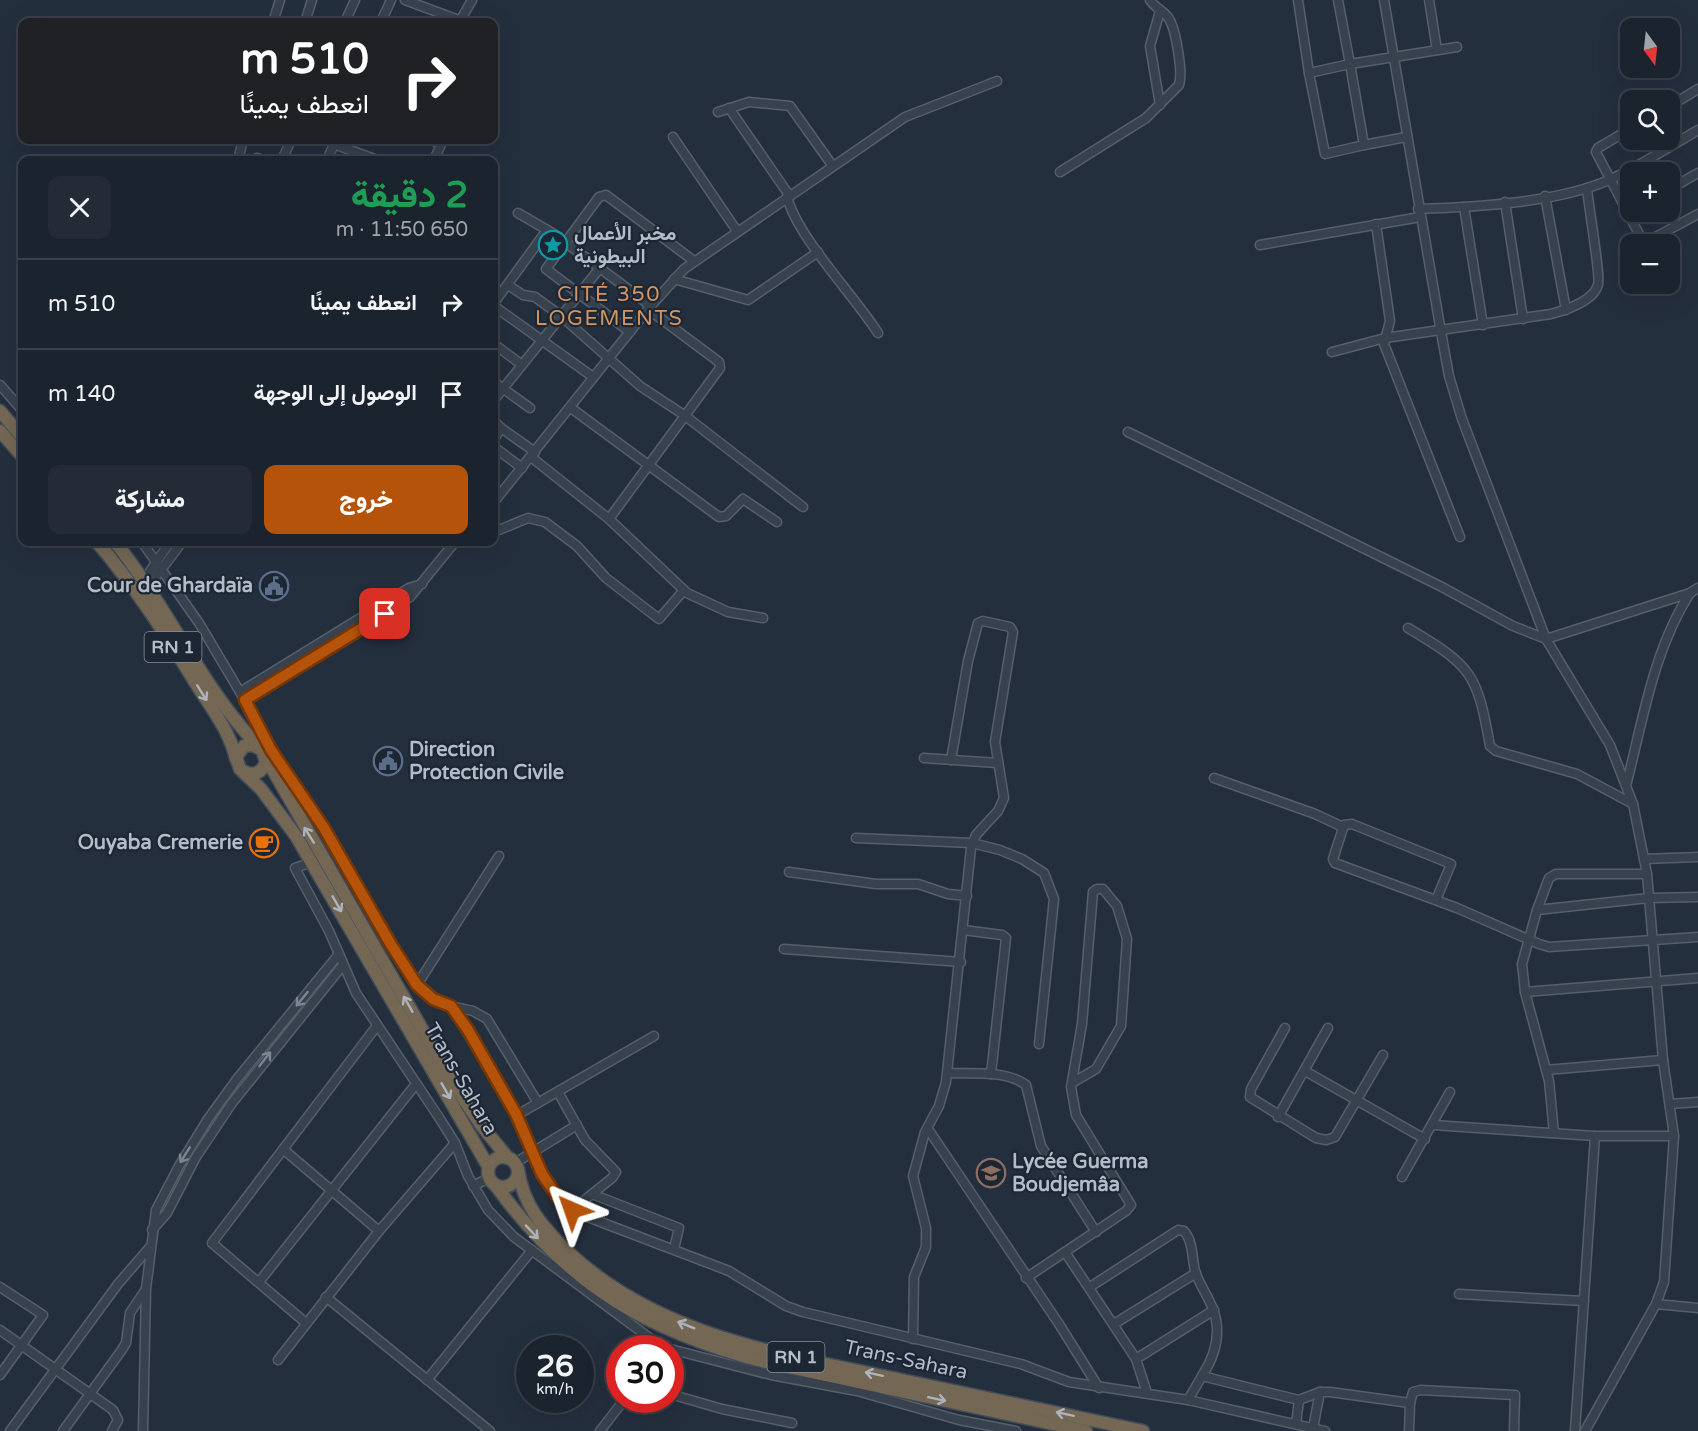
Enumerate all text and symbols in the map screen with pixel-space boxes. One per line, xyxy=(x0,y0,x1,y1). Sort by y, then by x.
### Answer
north arrow xyxy=(1620,18,1680,78)
map controls xyxy=(1620,18,1680,294)
text: 510 m xyxy=(240,34,369,85)
icon: right xyxy=(390,42,468,120)
text: انعطف يمينًا xyxy=(239,88,369,121)
button: search xyxy=(1620,90,1680,150)
button: + xyxy=(1620,162,1680,222)
text: 2 دقيقة xyxy=(351,174,468,217)
button: close xyxy=(48,176,111,239)
text: 650 m · 11:50 xyxy=(336,218,468,242)
place label: مخبر الأعمال البيطونية xyxy=(574,222,677,269)
place icon: مخبر الأعمال البيطونية xyxy=(537,229,569,261)
button: − xyxy=(1620,234,1680,294)
district label: CITÉ 350 LOGEMENTS xyxy=(535,282,683,331)
icon: right xyxy=(435,288,468,321)
text: انعطف يمينًا xyxy=(310,290,417,316)
text: 510 m xyxy=(48,291,115,317)
icon: arrive xyxy=(435,378,468,411)
text: الوصول إلى الوجهة xyxy=(253,380,417,406)
text: 140 m xyxy=(48,381,115,407)
button: مشاركة xyxy=(48,465,252,534)
button: خروج xyxy=(264,465,468,534)
public building icon: Cour de Ghardaïa xyxy=(258,570,290,602)
place label: Cour de Ghardaïa xyxy=(87,574,253,598)
pin xyxy=(359,588,410,639)
icon: arrive xyxy=(368,597,401,630)
road number: RN 1 xyxy=(144,632,201,662)
one-way arrow xyxy=(197,684,209,701)
place label: Direction Protection Civile xyxy=(409,738,564,785)
public building icon: Direction Protection Civile xyxy=(372,745,404,777)
cafe icon: Ouyaba Cremerie xyxy=(248,827,280,859)
one-way arrow xyxy=(303,827,316,844)
place label: Ouyaba Cremerie xyxy=(78,831,243,855)
one-way arrow xyxy=(331,896,343,913)
one-way arrow xyxy=(295,991,308,1007)
one-way arrow xyxy=(401,996,413,1013)
street label: Trans-Sahara xyxy=(419,1019,503,1139)
one-way arrow xyxy=(259,1052,272,1068)
one-way arrow xyxy=(440,1082,452,1099)
one-way arrow xyxy=(179,1146,191,1163)
place label: Lycée Guerma Boudjemâa xyxy=(1012,1150,1148,1197)
school or university icon: Lycée Guerma Boudjemâa xyxy=(975,1157,1007,1189)
position arrow xyxy=(540,1178,604,1242)
one-way arrow xyxy=(525,1225,540,1240)
one-way arrow xyxy=(677,1319,696,1330)
speed limit sign: 30 xyxy=(606,1335,684,1413)
street label: Trans-Sahara xyxy=(842,1335,970,1385)
road number: RN 1 xyxy=(768,1342,824,1372)
text: 26 xyxy=(536,1348,574,1385)
one-way arrow xyxy=(865,1367,884,1379)
text: km/h xyxy=(536,1380,574,1398)
one-way arrow xyxy=(927,1394,946,1405)
one-way arrow xyxy=(1056,1408,1075,1420)

